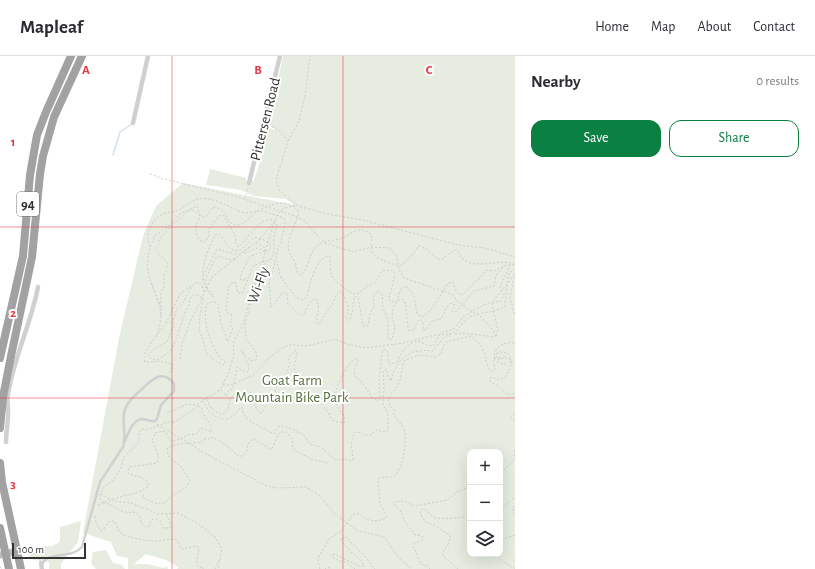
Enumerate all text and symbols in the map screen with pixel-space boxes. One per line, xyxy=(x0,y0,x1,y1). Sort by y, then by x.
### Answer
text: Mapleaf xyxy=(20,18,83,37)
text: Home xyxy=(595,20,629,34)
text: Map xyxy=(651,20,675,34)
text: About xyxy=(697,20,731,34)
text: Contact xyxy=(753,20,795,34)
text: A xyxy=(82,64,90,77)
text: B xyxy=(254,64,262,77)
text: C xyxy=(426,64,433,77)
text: Nearby xyxy=(531,73,581,90)
text: 0 results xyxy=(756,75,799,88)
street label: Pittersen Road xyxy=(248,76,283,162)
button: Save xyxy=(531,120,661,157)
button: Share xyxy=(669,120,799,157)
text: 1 xyxy=(11,136,15,149)
road number: 94 xyxy=(17,192,39,216)
street label: Wi-Fly xyxy=(245,264,272,305)
text: 2 xyxy=(10,307,16,320)
park label: Goat Farm Mountain Bike Park xyxy=(235,373,349,405)
map controls xyxy=(467,449,503,557)
button: + xyxy=(467,449,503,485)
text: 3 xyxy=(10,478,16,491)
button: − xyxy=(467,485,503,521)
button: layers xyxy=(467,521,503,557)
scale bar xyxy=(12,541,86,560)
text: 100 m xyxy=(18,544,44,555)

